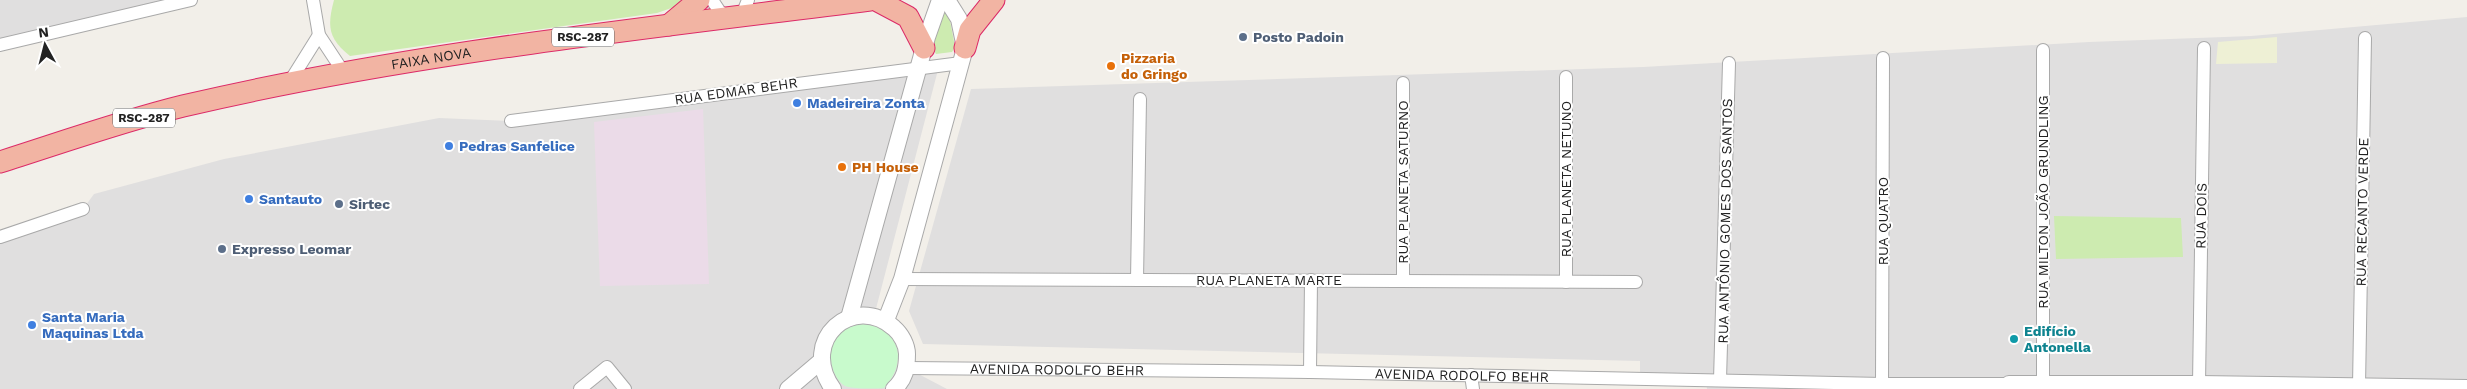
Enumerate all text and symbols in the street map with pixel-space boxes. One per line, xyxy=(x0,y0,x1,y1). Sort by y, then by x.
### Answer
north arrow xyxy=(20,20,70,70)
text: N xyxy=(37,24,50,41)
road number: RSC-287 xyxy=(552,28,614,46)
place label: Posto Padoin xyxy=(1253,29,1344,45)
marker: Posto Padoin xyxy=(1237,31,1249,43)
street label: FAIXA NOVA xyxy=(390,44,472,73)
place label: Pizzaria do Gringo xyxy=(1121,50,1187,82)
marker: Pizzaria do Gringo xyxy=(1105,60,1117,72)
street label: RUA EDMAR BEHR xyxy=(673,74,799,108)
place label: Madeireira Zonta xyxy=(807,95,926,111)
street label: RUA MILTON JOÃO GRUNDLING xyxy=(2035,95,2051,309)
marker: Madeireira Zonta xyxy=(791,97,803,109)
street label: RUA ANTÔNIO GOMES DOS SANTOS xyxy=(1715,98,1735,344)
street label: RUA PLANETA SATURNO xyxy=(1395,100,1411,264)
street label: RUA PLANETA NETUNO xyxy=(1558,101,1574,257)
road number: RSC-287 xyxy=(113,109,175,128)
street label: RUA RECANTO VERDE xyxy=(2353,137,2371,287)
place label: Pedras Sanfelice xyxy=(459,138,575,154)
marker: Pedras Sanfelice xyxy=(443,140,455,152)
place label: PH House xyxy=(852,159,919,175)
marker: PH House xyxy=(836,161,848,173)
street label: RUA QUATRO xyxy=(1875,177,1891,265)
street label: RUA DOIS xyxy=(2192,183,2210,249)
place label: Santauto xyxy=(259,191,322,207)
marker: Santauto xyxy=(243,193,255,205)
place label: Sirtec xyxy=(349,196,390,212)
marker: Sirtec xyxy=(333,198,345,210)
place label: Expresso Leomar xyxy=(232,241,351,257)
marker: Expresso Leomar xyxy=(216,243,228,255)
street label: RUA PLANETA MARTE xyxy=(1196,272,1342,288)
place label: Santa Maria Maquinas Ltda xyxy=(42,309,145,341)
marker: Santa Maria Maquinas Ltda xyxy=(26,319,38,331)
place label: Edifício Antonella xyxy=(2024,323,2092,355)
marker: Edifício Antonella xyxy=(2008,333,2020,345)
street label: AVENIDA RODOLFO BEHR xyxy=(970,361,1144,378)
street label: AVENIDA RODOLFO BEHR xyxy=(1375,365,1549,385)

